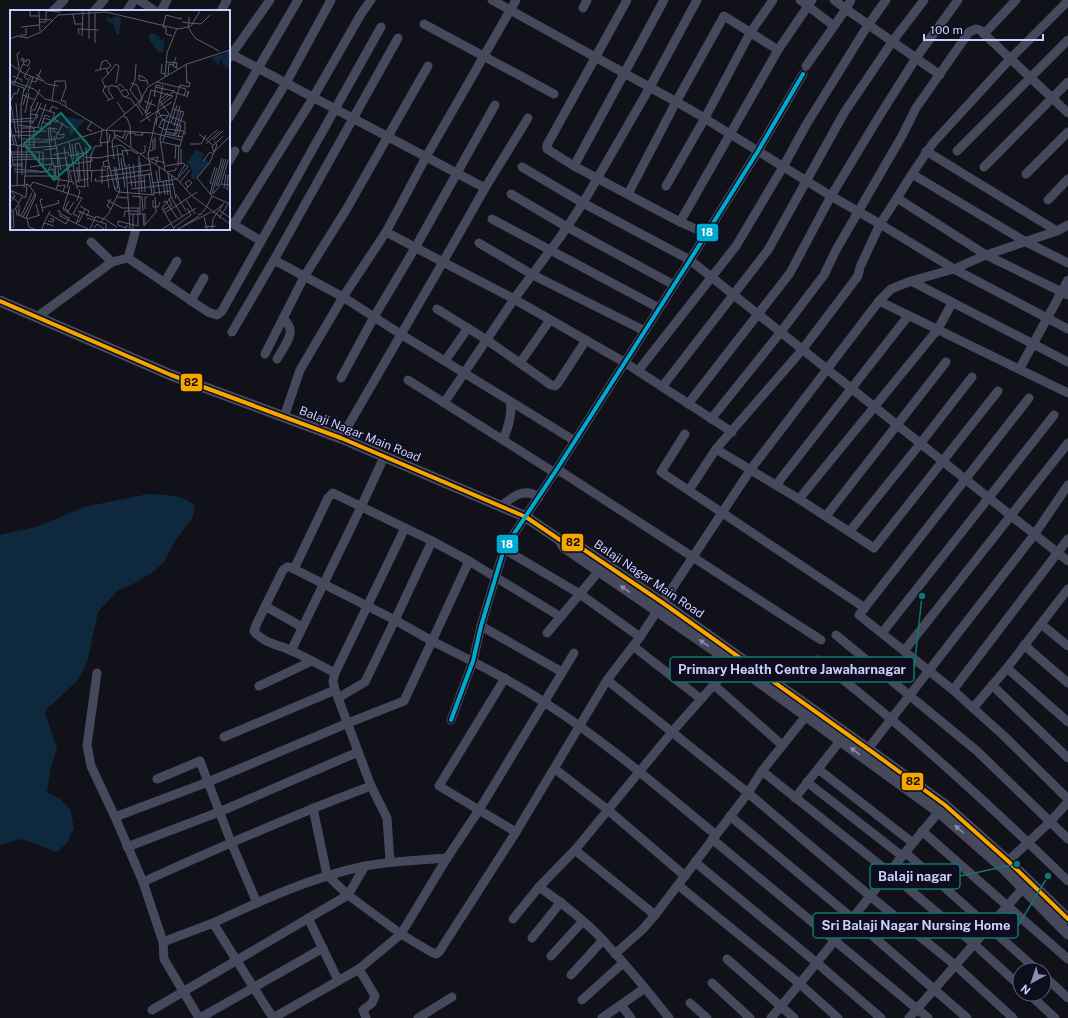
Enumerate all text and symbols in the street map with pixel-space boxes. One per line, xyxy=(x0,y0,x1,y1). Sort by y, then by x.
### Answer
inset map xyxy=(10,10,230,230)
scale bar xyxy=(924,16,1043,42)
text: 100 m xyxy=(930,23,963,37)
line badge: 18 xyxy=(696,223,719,242)
text: 18 xyxy=(701,226,713,238)
line badge: 82 xyxy=(180,373,203,392)
text: 82 xyxy=(184,376,198,388)
street label: Balaji Nagar Main Road xyxy=(297,403,423,465)
line badge: 82 xyxy=(561,533,584,552)
line badge: 18 xyxy=(496,534,519,554)
text: 82 xyxy=(566,536,580,548)
street label: Balaji Nagar Main Road xyxy=(591,537,707,621)
text: 18 xyxy=(501,538,513,550)
one-way arrow xyxy=(620,585,630,593)
one-way arrow xyxy=(699,639,709,647)
callout: Primary Health Centre Jawaharnagar xyxy=(670,657,914,682)
text: Primary Health Centre Jawaharnagar xyxy=(678,662,907,677)
one-way arrow xyxy=(850,747,860,755)
line badge: 82 xyxy=(901,772,924,791)
text: 82 xyxy=(906,775,920,787)
one-way arrow xyxy=(953,825,964,834)
callout: Balaji nagar xyxy=(870,864,960,889)
text: Balaji nagar xyxy=(878,869,953,884)
callout: Sri Balaji Nagar Nursing Home xyxy=(813,913,1018,938)
text: Sri Balaji Nagar Nursing Home xyxy=(822,918,1010,933)
north arrow xyxy=(1012,962,1052,1002)
text: N xyxy=(1018,982,1033,997)

